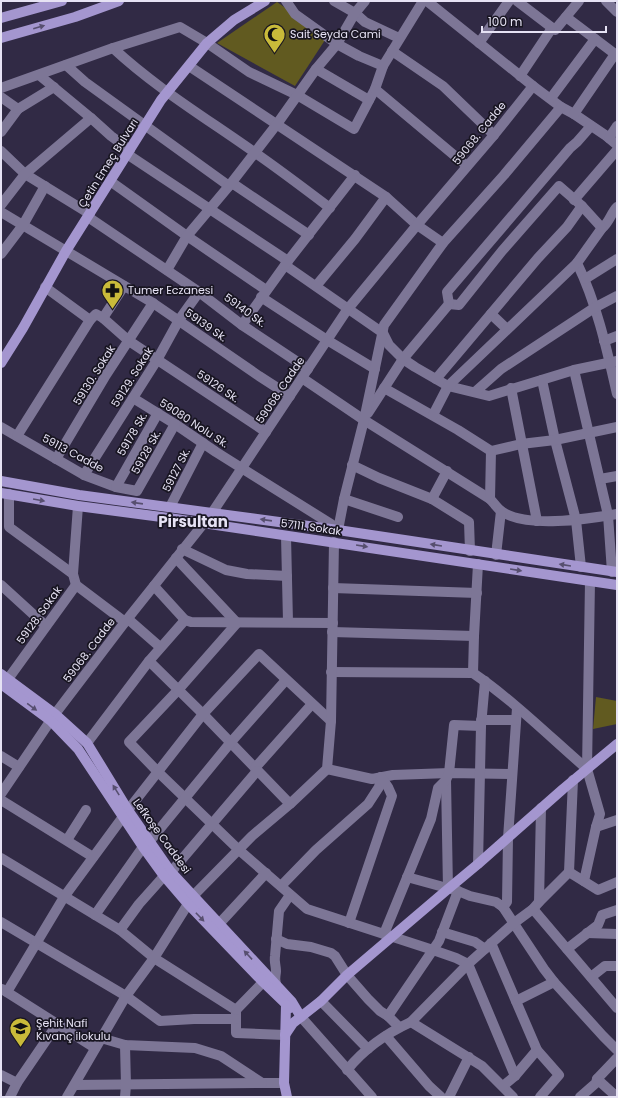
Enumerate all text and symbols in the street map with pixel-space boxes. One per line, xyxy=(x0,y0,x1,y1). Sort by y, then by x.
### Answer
scale bar xyxy=(482,8,606,34)
text: 100 m xyxy=(488,13,522,30)
mosque icon: Sait Seyda Cami xyxy=(262,21,288,54)
one-way arrow xyxy=(33,24,45,30)
place label: Sait Seyda Cami xyxy=(290,26,381,42)
street label: 59068. Cadde xyxy=(448,98,510,168)
street label: Çetin Emeç Bulvarı xyxy=(74,115,142,211)
pharmacy icon: Tumer Eczanesi xyxy=(100,277,126,310)
place label: Tumer Eczanesi xyxy=(128,282,214,298)
street label: 59140 Sk. xyxy=(221,289,269,331)
street label: 59139 Sk. xyxy=(182,305,230,345)
street label: 59130. Sokak xyxy=(69,342,119,408)
street label: 59129. Sokak xyxy=(107,344,157,410)
street label: 59068. Cadde xyxy=(252,353,308,427)
street label: 59126 Sk. xyxy=(194,366,242,406)
street label: 59080 Nolu Sk. xyxy=(156,395,232,451)
street label: 59178 Sk. xyxy=(113,409,151,459)
street label: 59128 Sk. xyxy=(127,427,165,477)
street label: 59113 Cadde xyxy=(39,430,107,476)
street label: 59127 Sk. xyxy=(158,445,194,495)
one-way arrow xyxy=(33,497,46,503)
one-way arrow xyxy=(131,500,143,506)
district label: Pirsultan xyxy=(158,511,228,532)
street label: 57111. Sokak xyxy=(280,515,343,539)
one-way arrow xyxy=(260,517,272,523)
one-way arrow xyxy=(430,542,442,548)
one-way arrow xyxy=(356,543,368,549)
one-way arrow xyxy=(558,562,571,568)
one-way arrow xyxy=(510,567,523,573)
street label: 59128. Sokak xyxy=(13,582,66,647)
street label: 59068. Cadde xyxy=(59,614,119,686)
one-way arrow xyxy=(27,703,38,712)
one-way arrow xyxy=(112,784,119,796)
street label: Lefkoşe Caddesi xyxy=(129,795,195,877)
one-way arrow xyxy=(195,912,205,922)
one-way arrow xyxy=(244,950,253,960)
place label: Şehit Nafi Kıvanç ilokulu xyxy=(36,1015,110,1044)
school or university icon: Şehit Nafi Kıvanç ilokulu xyxy=(8,1016,34,1049)

